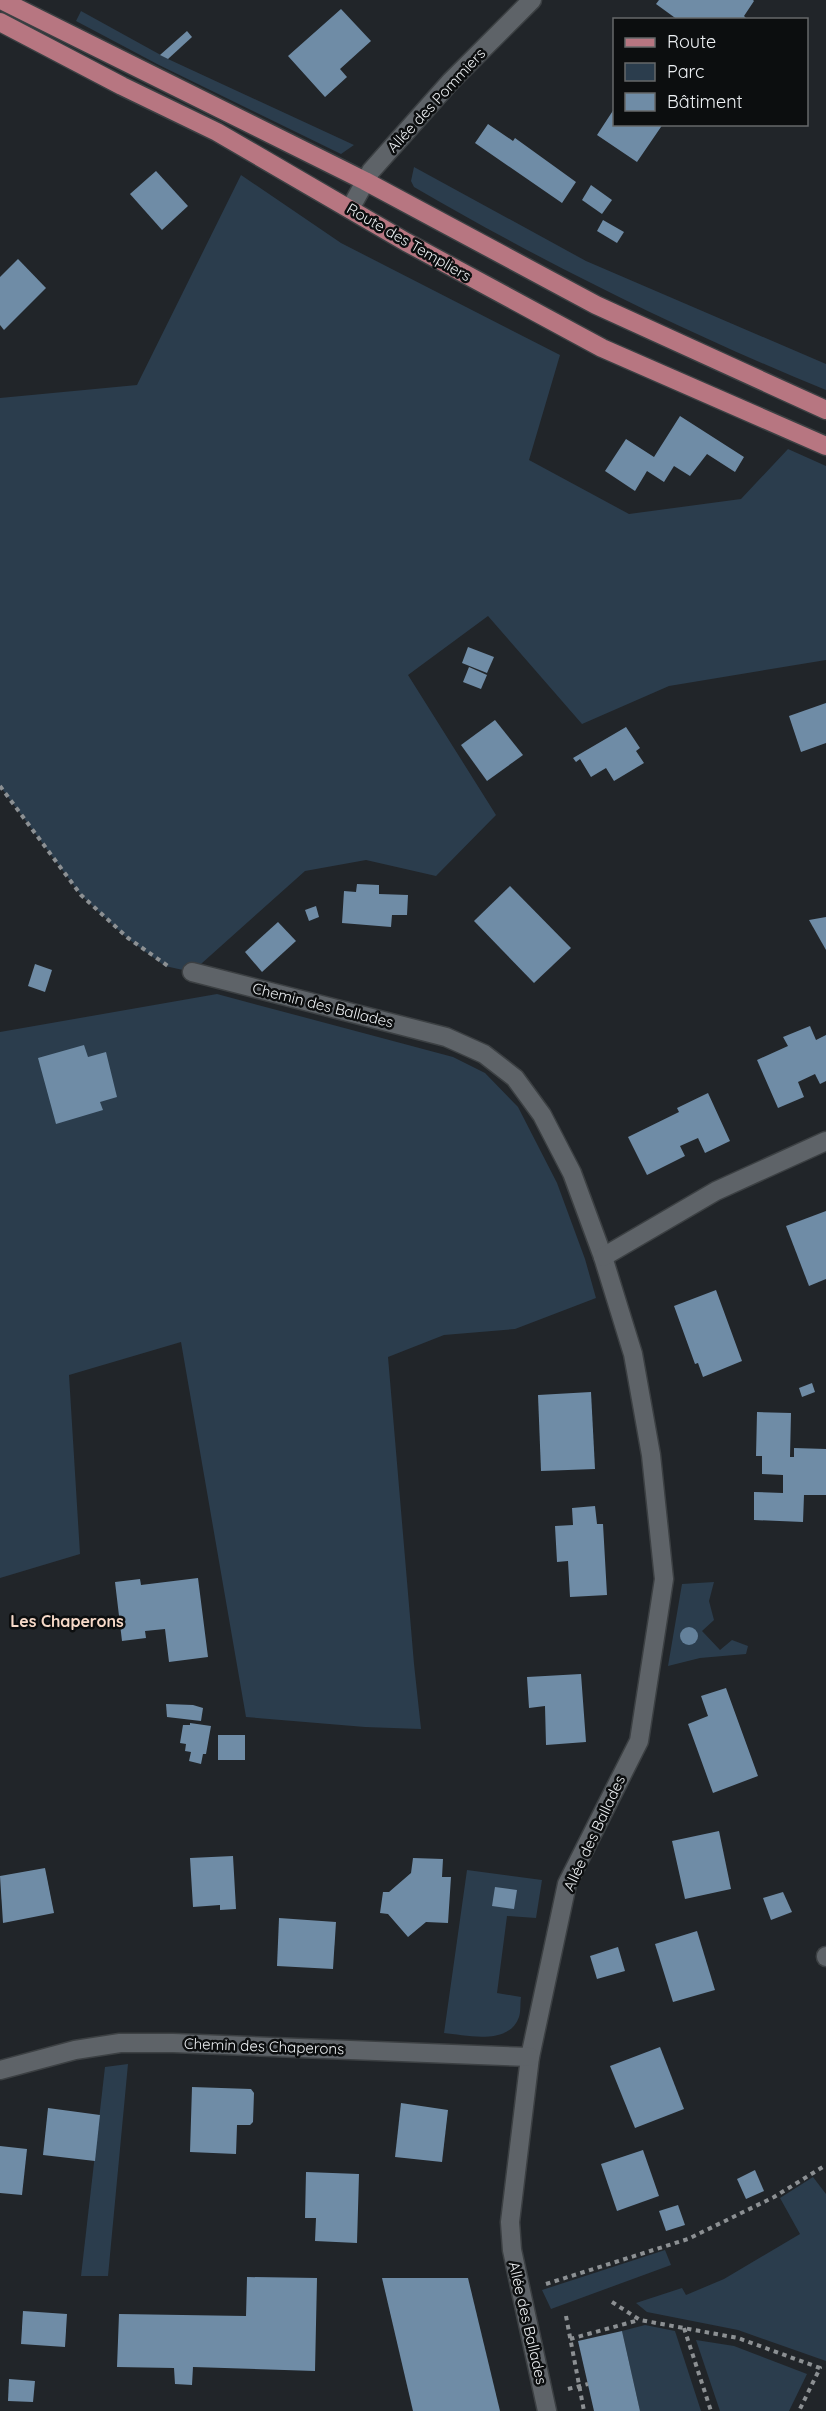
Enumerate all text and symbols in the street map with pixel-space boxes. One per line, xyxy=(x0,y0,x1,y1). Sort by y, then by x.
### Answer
legend xyxy=(613,18,808,126)
text: Route xyxy=(667,30,716,53)
street label: Allée des Pommiers xyxy=(383,44,489,156)
text: Parc xyxy=(667,60,704,83)
text: Bâtiment xyxy=(667,90,743,113)
street label: Route des Templiers xyxy=(343,199,475,285)
street label: Chemin des Ballades xyxy=(251,978,395,1032)
district label: Les Chaperons xyxy=(10,1611,124,1631)
street label: Allée des Ballades xyxy=(559,1772,629,1894)
street label: Chemin des Chaperons xyxy=(184,2034,344,2058)
street label: Allée des Ballades xyxy=(505,2260,551,2386)

